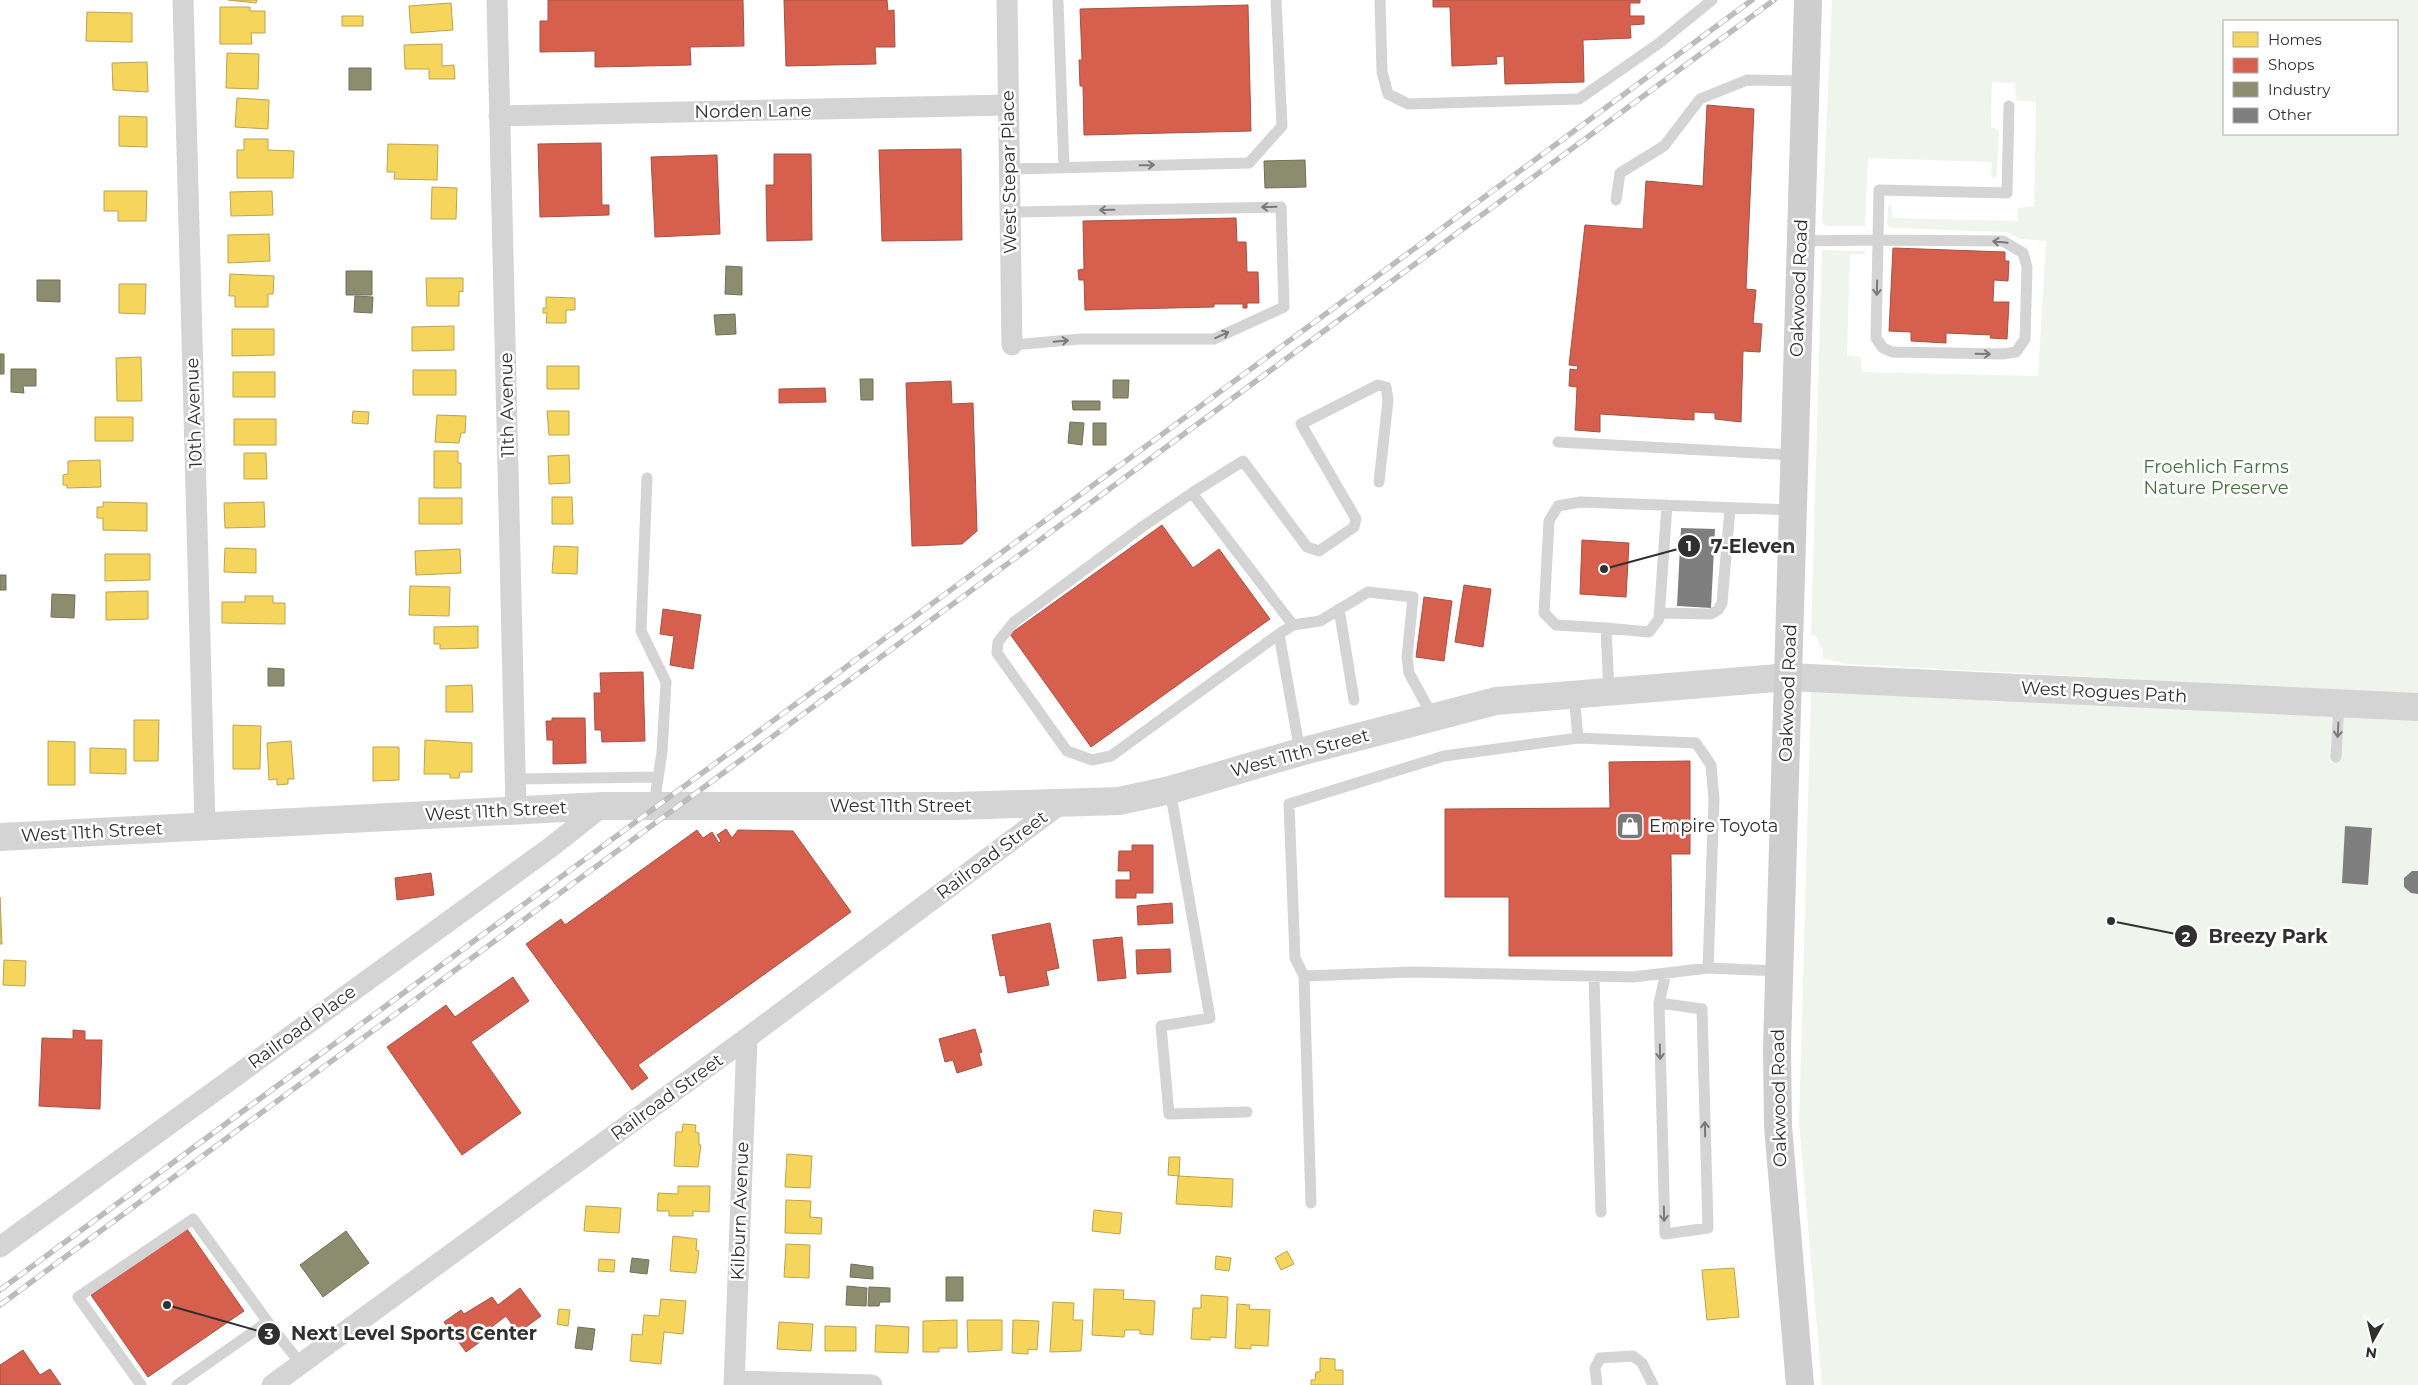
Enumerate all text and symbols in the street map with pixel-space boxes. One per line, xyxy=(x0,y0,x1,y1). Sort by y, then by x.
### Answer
legend xyxy=(2223,20,2398,135)
text: Homes xyxy=(2268,30,2322,49)
text: Shops xyxy=(2268,55,2314,74)
text: Industry xyxy=(2268,80,2331,99)
street label: West Stepar Place xyxy=(997,90,1021,254)
street label: Norden Lane xyxy=(694,99,812,123)
text: Other xyxy=(2268,105,2312,124)
one-way arrow xyxy=(1138,160,1154,170)
one-way arrow xyxy=(1261,202,1278,212)
one-way arrow xyxy=(1099,206,1115,215)
street label: Oakwood Road xyxy=(1786,219,1812,357)
one-way arrow xyxy=(1992,237,2008,247)
one-way arrow xyxy=(1872,280,1882,296)
one-way arrow xyxy=(1214,330,1229,339)
one-way arrow xyxy=(1052,336,1068,346)
one-way arrow xyxy=(1974,349,1990,359)
street label: 11th Avenue xyxy=(495,352,519,458)
street label: 10th Avenue xyxy=(181,357,207,469)
park label: Froehlich Farms Nature Preserve xyxy=(2143,456,2289,499)
callout: 7-Eleven xyxy=(1676,529,1806,563)
text: 7-Eleven xyxy=(1711,535,1795,558)
text: 1 xyxy=(1686,536,1692,555)
street label: Oakwood Road xyxy=(1775,624,1801,762)
street label: West Rogues Path xyxy=(2020,677,2188,707)
one-way arrow xyxy=(2333,722,2342,738)
street label: West 11th Street xyxy=(1228,724,1372,782)
street label: West 11th Street xyxy=(830,795,972,817)
street label: West 11th Street xyxy=(424,796,568,826)
street label: Railroad Street xyxy=(932,806,1052,904)
shop icon: Empire Toyota xyxy=(1615,811,1645,841)
place label: Empire Toyota xyxy=(1649,815,1778,837)
street label: West 11th Street xyxy=(20,817,164,847)
callout: Breezy Park xyxy=(2173,919,2338,953)
text: Breezy Park xyxy=(2208,925,2328,948)
text: 2 xyxy=(2182,927,2191,946)
street label: Railroad Place xyxy=(244,980,360,1074)
street label: Oakwood Road xyxy=(1767,1029,1791,1167)
one-way arrow xyxy=(1655,1043,1665,1059)
street label: Railroad Street xyxy=(607,1049,727,1145)
one-way arrow xyxy=(1700,1121,1710,1137)
street label: Kilburn Avenue xyxy=(727,1141,753,1281)
one-way arrow xyxy=(1660,1206,1669,1222)
north arrow xyxy=(2348,1315,2398,1365)
callout: Next Level Sports Center xyxy=(256,1317,547,1351)
text: Next Level Sports Center xyxy=(291,1322,537,1345)
text: 3 xyxy=(264,1324,274,1343)
text: N xyxy=(2364,1343,2378,1363)

